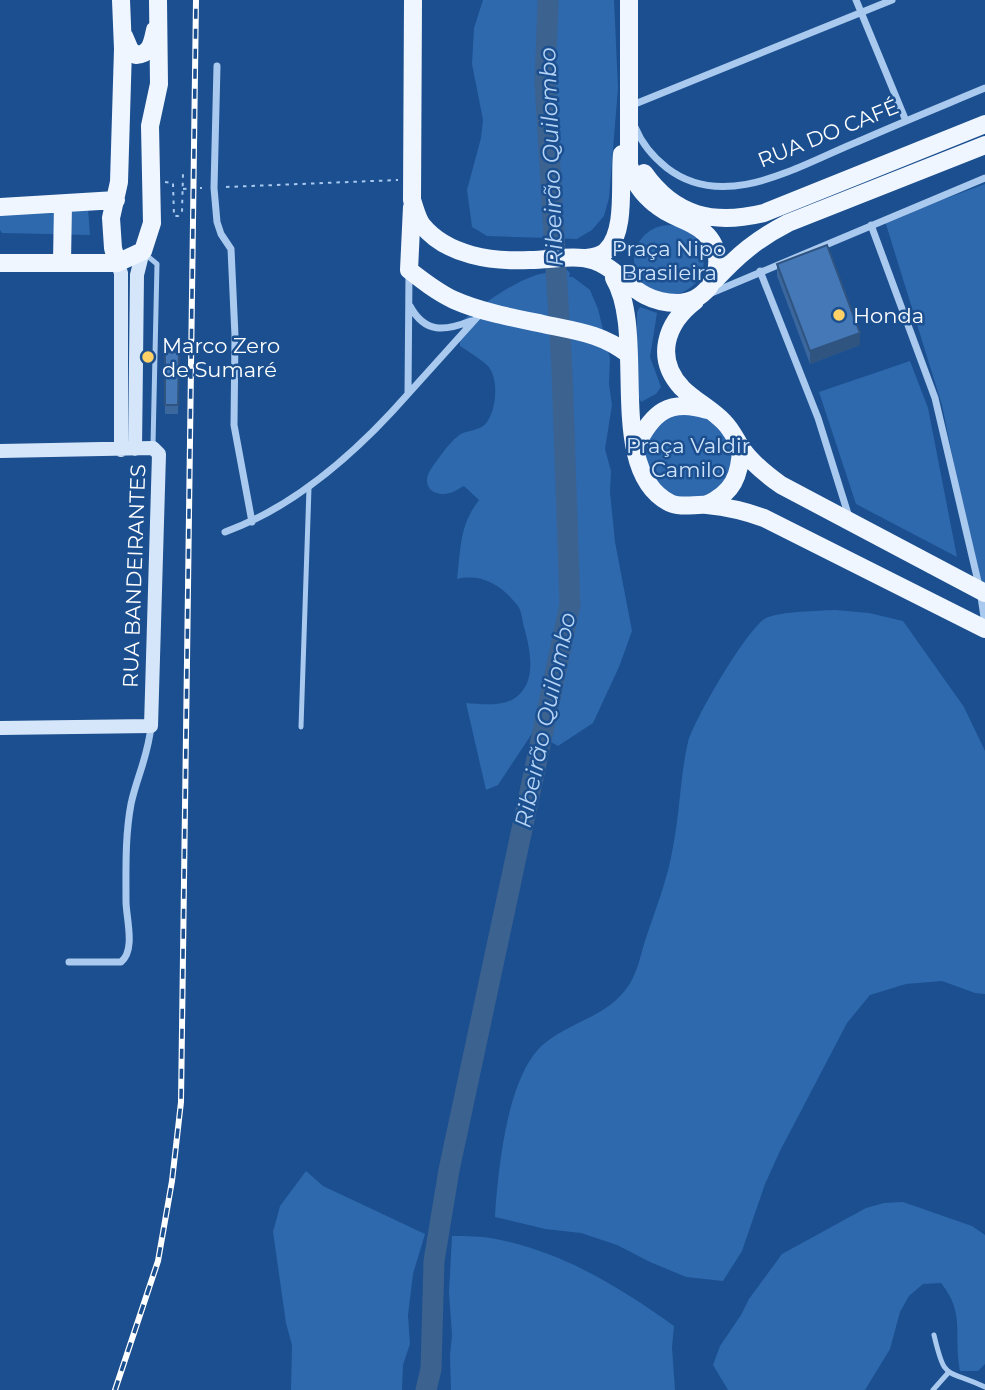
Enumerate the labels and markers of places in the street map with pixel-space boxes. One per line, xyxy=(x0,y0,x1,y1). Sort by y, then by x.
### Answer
place label: Honda xyxy=(853,303,924,328)
marker: Honda xyxy=(831,307,847,323)
place label: Marco Zero de Sumaré xyxy=(162,333,280,382)
marker: Marco Zero de Sumaré xyxy=(140,349,156,365)

